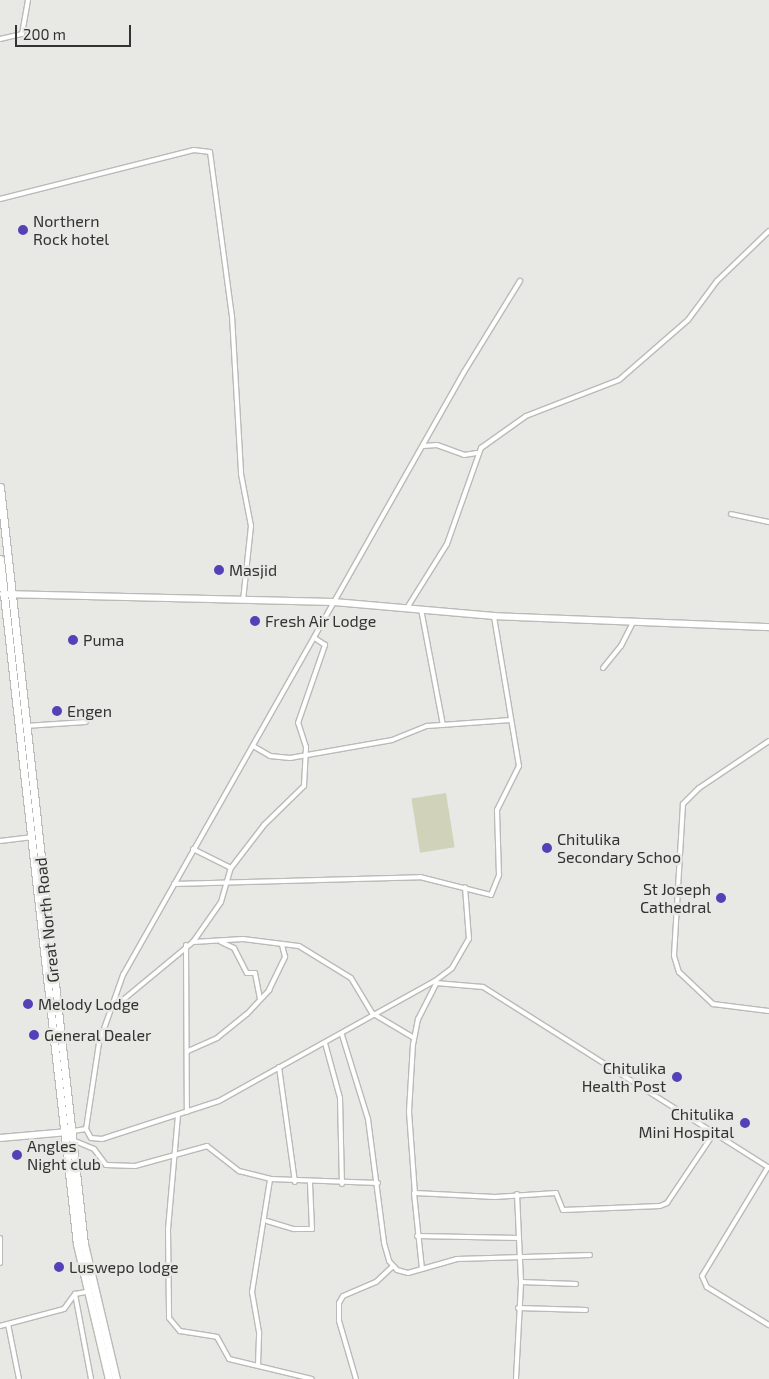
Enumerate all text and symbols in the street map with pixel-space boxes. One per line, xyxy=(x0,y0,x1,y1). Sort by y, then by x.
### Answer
scale bar xyxy=(18,15,134,47)
text: 200 m xyxy=(23,25,66,43)
place label: Northern Rock hotel xyxy=(33,211,109,249)
marker: Northern Rock hotel xyxy=(17,224,29,236)
place label: Masjid xyxy=(229,560,277,580)
marker: Masjid xyxy=(213,564,225,576)
place label: Fresh Air Lodge xyxy=(265,611,377,631)
marker: Fresh Air Lodge xyxy=(249,615,261,627)
place label: Puma xyxy=(83,630,124,650)
marker: Puma xyxy=(67,634,79,646)
place label: Engen xyxy=(67,701,112,721)
marker: Engen xyxy=(51,705,63,717)
place label: Chitulika Secondary Schoo xyxy=(557,829,681,867)
marker: Chitulika Secondary Schoo xyxy=(541,842,553,854)
street label: Great North Road xyxy=(31,856,63,984)
place label: St Joseph Cathedral xyxy=(640,879,711,917)
marker: St Joseph Cathedral xyxy=(715,892,727,904)
place label: Melody Lodge xyxy=(38,994,140,1014)
marker: Melody Lodge xyxy=(22,998,34,1010)
place label: General Dealer xyxy=(44,1025,152,1045)
marker: General Dealer xyxy=(28,1029,40,1041)
place label: Chitulika Health Post xyxy=(582,1058,666,1096)
marker: Chitulika Health Post xyxy=(670,1070,684,1084)
place label: Chitulika Mini Hospital xyxy=(638,1104,734,1142)
marker: Chitulika Mini Hospital xyxy=(738,1116,752,1130)
place label: Angles Night club xyxy=(27,1136,101,1174)
marker: Angles Night club xyxy=(11,1149,23,1161)
place label: Luswepo lodge xyxy=(69,1257,179,1277)
marker: Luswepo lodge xyxy=(53,1261,65,1273)

